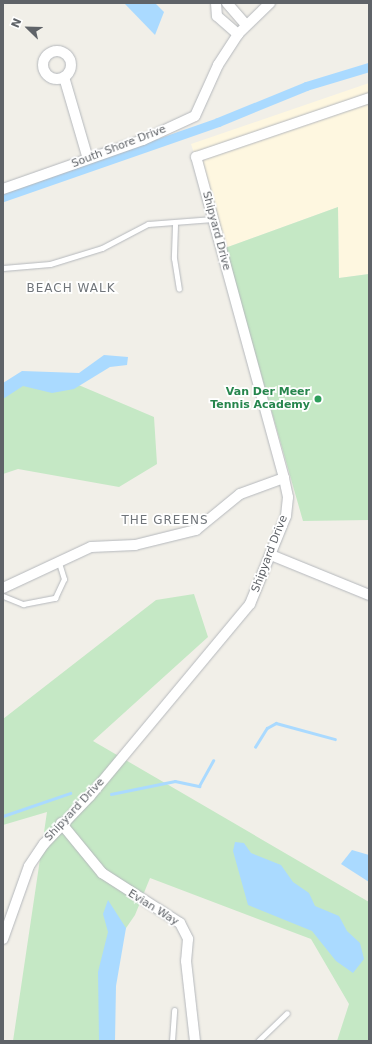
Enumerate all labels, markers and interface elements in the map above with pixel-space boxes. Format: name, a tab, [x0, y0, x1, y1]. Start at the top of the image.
north arrow	[8, 8, 48, 48]
text: N	[9, 16, 24, 30]
street label: South Shore Drive	[70, 123, 168, 171]
street label: Shipyard Drive	[199, 190, 233, 272]
district label: BEACH WALK	[26, 282, 116, 296]
place label: Van Der Meer Tennis Academy	[210, 386, 310, 412]
marker: Van Der Meer Tennis Academy	[313, 394, 323, 404]
district label: THE GREENS	[121, 514, 209, 528]
street label: Shipyard Drive	[249, 514, 291, 594]
street label: Shipyard Drive	[42, 776, 108, 844]
street label: Evian Way	[125, 887, 181, 929]

